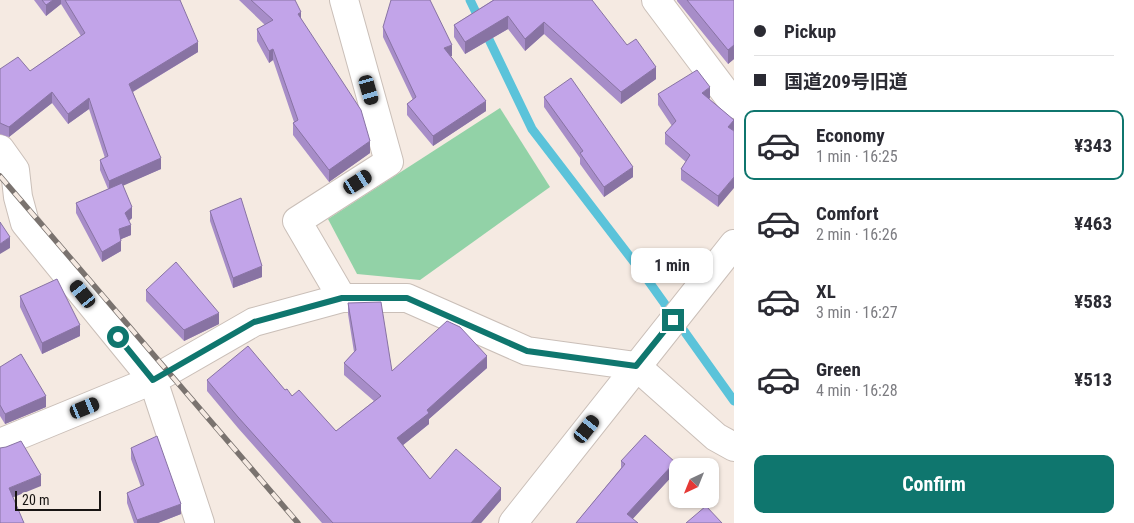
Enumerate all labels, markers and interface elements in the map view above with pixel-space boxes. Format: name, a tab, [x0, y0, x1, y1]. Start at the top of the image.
text: Pickup	[784, 20, 836, 43]
text: 国道209号旧道	[784, 70, 908, 93]
car	[357, 74, 380, 106]
icon: car	[756, 123, 801, 168]
text: Economy	[816, 124, 885, 147]
text: ¥343	[1074, 134, 1112, 157]
text: 1 min · 16:25	[816, 147, 898, 166]
car	[341, 168, 374, 196]
icon: car	[756, 201, 801, 246]
text: Comfort	[816, 202, 879, 225]
text: ¥463	[1074, 212, 1112, 235]
text: 2 min · 16:26	[816, 225, 898, 244]
callout: 1 min	[632, 248, 714, 282]
text: 1 min	[654, 256, 690, 275]
car	[67, 278, 98, 310]
icon: car	[756, 279, 801, 324]
text: XL	[816, 280, 836, 303]
text: ¥583	[1074, 290, 1112, 313]
text: 3 min · 16:27	[816, 303, 898, 322]
route end	[662, 309, 684, 331]
route start	[107, 326, 129, 348]
icon: car	[756, 357, 801, 402]
text: Green	[816, 358, 861, 381]
text: ¥513	[1074, 368, 1112, 391]
text: 4 min · 16:28	[816, 381, 898, 400]
car	[68, 395, 101, 421]
car	[571, 413, 602, 445]
button: Confirm	[754, 455, 1114, 513]
north arrow	[669, 458, 719, 508]
map controls	[669, 458, 719, 508]
scale bar	[15, 488, 101, 511]
text: 20 m	[22, 492, 50, 508]

